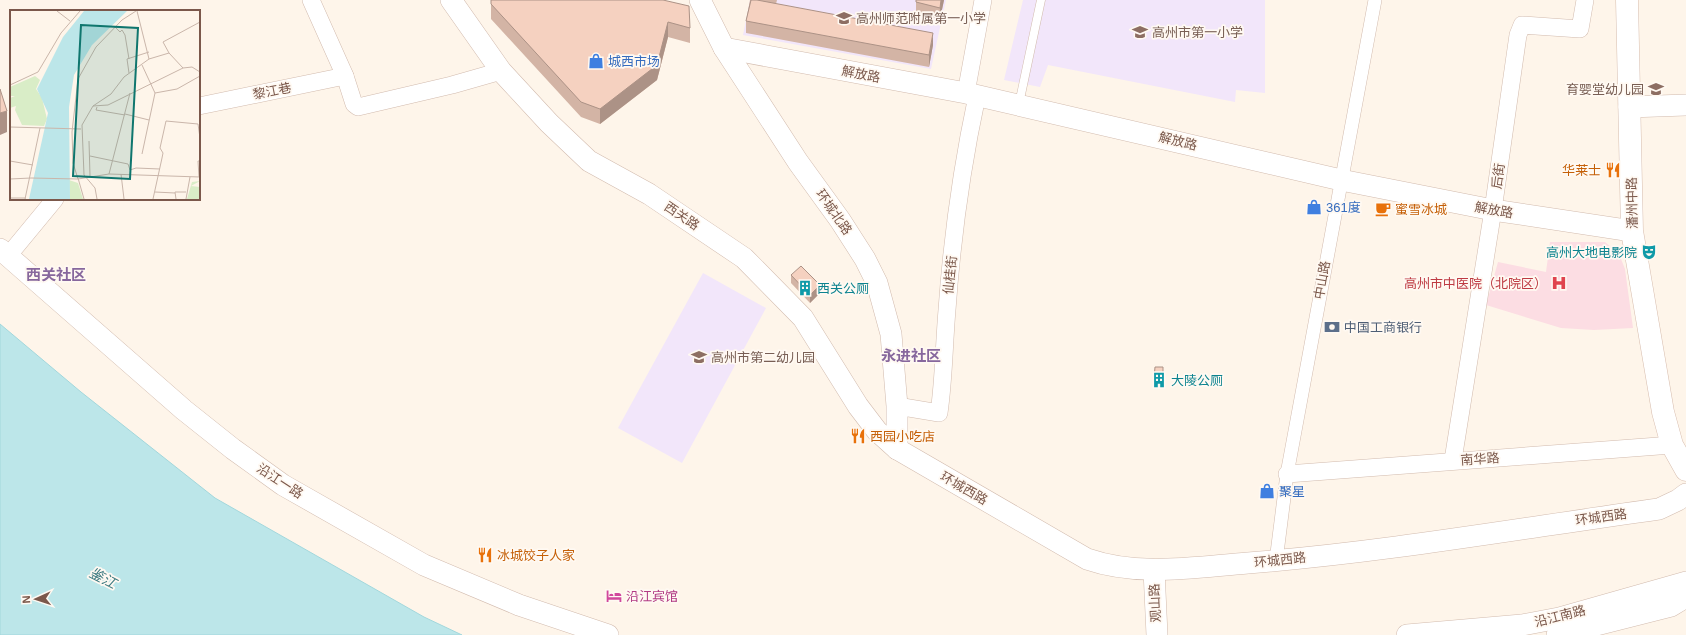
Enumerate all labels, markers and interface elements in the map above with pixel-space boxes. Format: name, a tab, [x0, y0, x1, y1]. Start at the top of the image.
school or university icon: 高州师范附属第一小学	[835, 9, 853, 27]
inset map	[10, 10, 200, 200]
place label: 高州师范附属第一小学	[856, 11, 986, 26]
school or university icon: 高州市第一小学	[1131, 23, 1149, 41]
place label: 高州市第一小学	[1152, 25, 1243, 40]
shop icon: 城西市场	[587, 52, 605, 70]
place label: 城西市场	[608, 54, 660, 69]
street label: 解放路	[840, 63, 882, 85]
street label: 黎江巷	[251, 80, 293, 102]
school or university icon: 育婴堂幼儿园	[1647, 80, 1665, 98]
place label: 育婴堂幼儿园	[1566, 82, 1644, 97]
street label: 解放路	[1157, 129, 1199, 153]
restaurant icon: 华莱士	[1604, 161, 1622, 179]
street label: 后街	[1489, 162, 1507, 190]
place label: 华莱士	[1562, 163, 1601, 178]
street label: 潘州中路	[1624, 177, 1640, 229]
street label: 环城北路	[813, 186, 855, 238]
shop icon: 361度	[1305, 198, 1323, 216]
street label: 西关路	[662, 199, 702, 233]
street label: 解放路	[1473, 199, 1515, 221]
place label: 361度	[1326, 200, 1361, 215]
cafe icon: 蜜雪冰城	[1374, 200, 1392, 218]
place label: 蜜雪冰城	[1395, 202, 1447, 217]
theatre icon: 高州大地电影院	[1640, 243, 1658, 261]
place label: 高州大地电影院	[1546, 245, 1637, 260]
street label: 仙桂街	[941, 255, 959, 295]
street label: 中山路	[1311, 259, 1333, 301]
district label: 西关社区	[26, 266, 86, 283]
hospital icon: 高州市中医院（北院区）	[1550, 274, 1568, 292]
place label: 高州市中医院（北院区）	[1404, 276, 1547, 291]
building icon: 西关公厕	[796, 279, 814, 297]
place label: 西关公厕	[817, 281, 869, 296]
bank icon: 中国工商银行	[1323, 318, 1341, 336]
place label: 中国工商银行	[1344, 320, 1422, 335]
district label: 永进社区	[881, 347, 941, 364]
school or university icon: 高州市第二幼儿园	[690, 348, 708, 366]
place label: 高州市第二幼儿园	[711, 350, 815, 365]
building icon: 大陵公厕	[1150, 371, 1168, 389]
place label: 大陵公厕	[1171, 373, 1223, 388]
restaurant icon: 西园小吃店	[849, 427, 867, 445]
place label: 西园小吃店	[870, 429, 935, 444]
street label: 南华路	[1460, 450, 1500, 468]
street label: 沿江一路	[254, 461, 306, 501]
street label: 环城西路	[938, 469, 990, 507]
shop icon: 聚星	[1258, 482, 1276, 500]
place label: 聚星	[1279, 484, 1305, 499]
street label: 环城西路	[1574, 506, 1628, 528]
restaurant icon: 冰城饺子人家	[476, 546, 494, 564]
place label: 冰城饺子人家	[497, 548, 575, 563]
street label: 环城西路	[1253, 550, 1307, 570]
water label: 鉴江	[87, 565, 121, 592]
north arrow	[16, 579, 56, 619]
street label: 观山路	[1146, 583, 1164, 623]
hotel icon: 沿江宾馆	[605, 587, 623, 605]
place label: 沿江宾馆	[626, 589, 678, 604]
text: N	[20, 595, 32, 604]
street label: 沿江南路	[1533, 602, 1587, 630]

